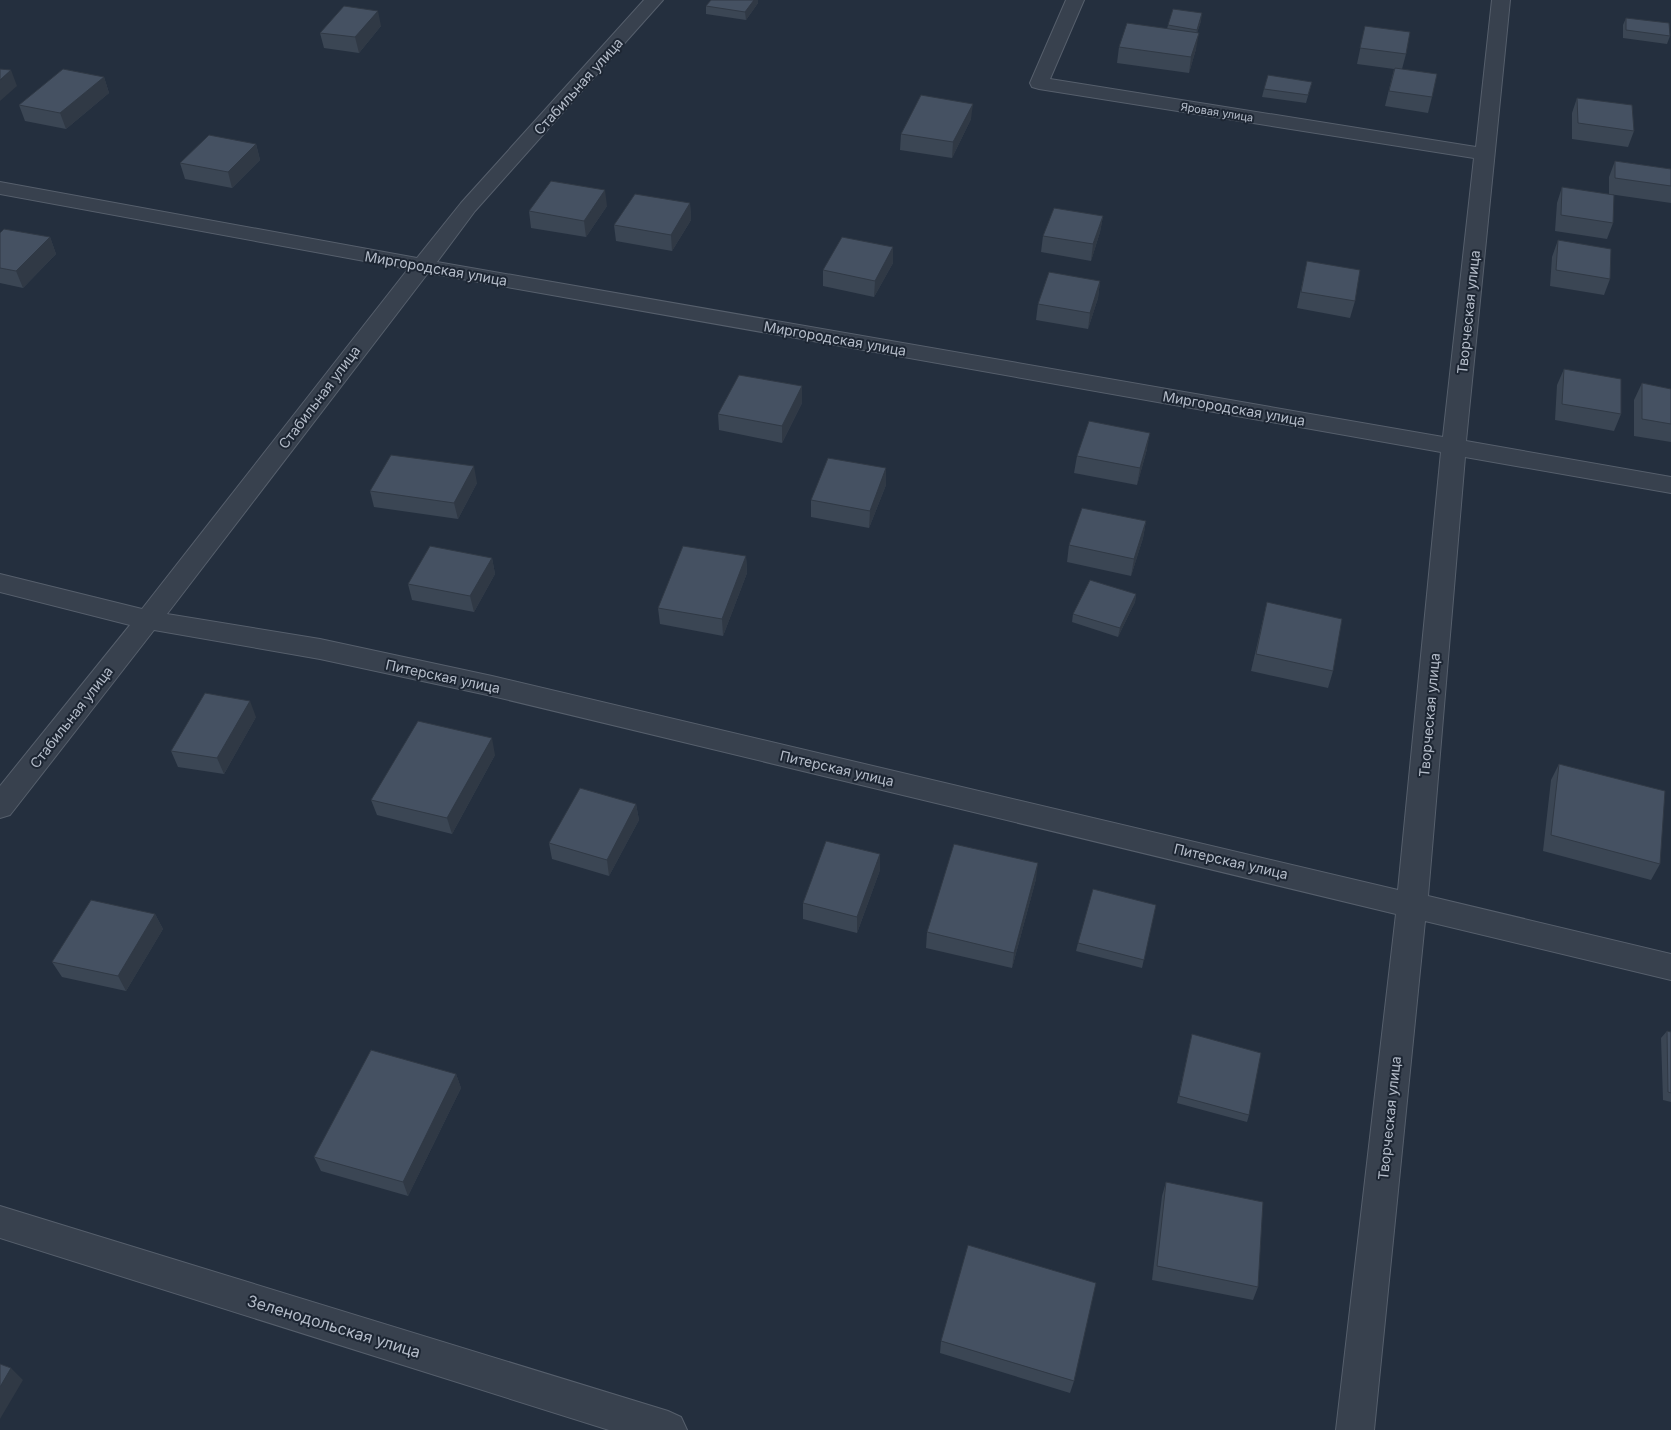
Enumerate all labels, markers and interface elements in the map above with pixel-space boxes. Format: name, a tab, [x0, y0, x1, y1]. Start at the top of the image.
street label: Стабильная улица	[530, 34, 626, 138]
street label: Яровая улица	[1180, 99, 1254, 125]
street label: Миргородская улица	[363, 247, 509, 289]
street label: Творческая улица	[1453, 249, 1483, 375]
street label: Миргородская улица	[762, 317, 908, 359]
street label: Стабильная улица	[275, 342, 363, 452]
street label: Миргородская улица	[1161, 387, 1307, 429]
street label: Творческая улица	[1415, 652, 1443, 778]
street label: Питерская улица	[384, 656, 502, 696]
street label: Стабильная улица	[26, 663, 116, 771]
street label: Питерская улица	[778, 747, 896, 789]
street label: Питерская улица	[1172, 840, 1290, 882]
street label: Творческая улица	[1374, 1055, 1404, 1181]
street label: Зеленодольская улица	[245, 1290, 423, 1362]

